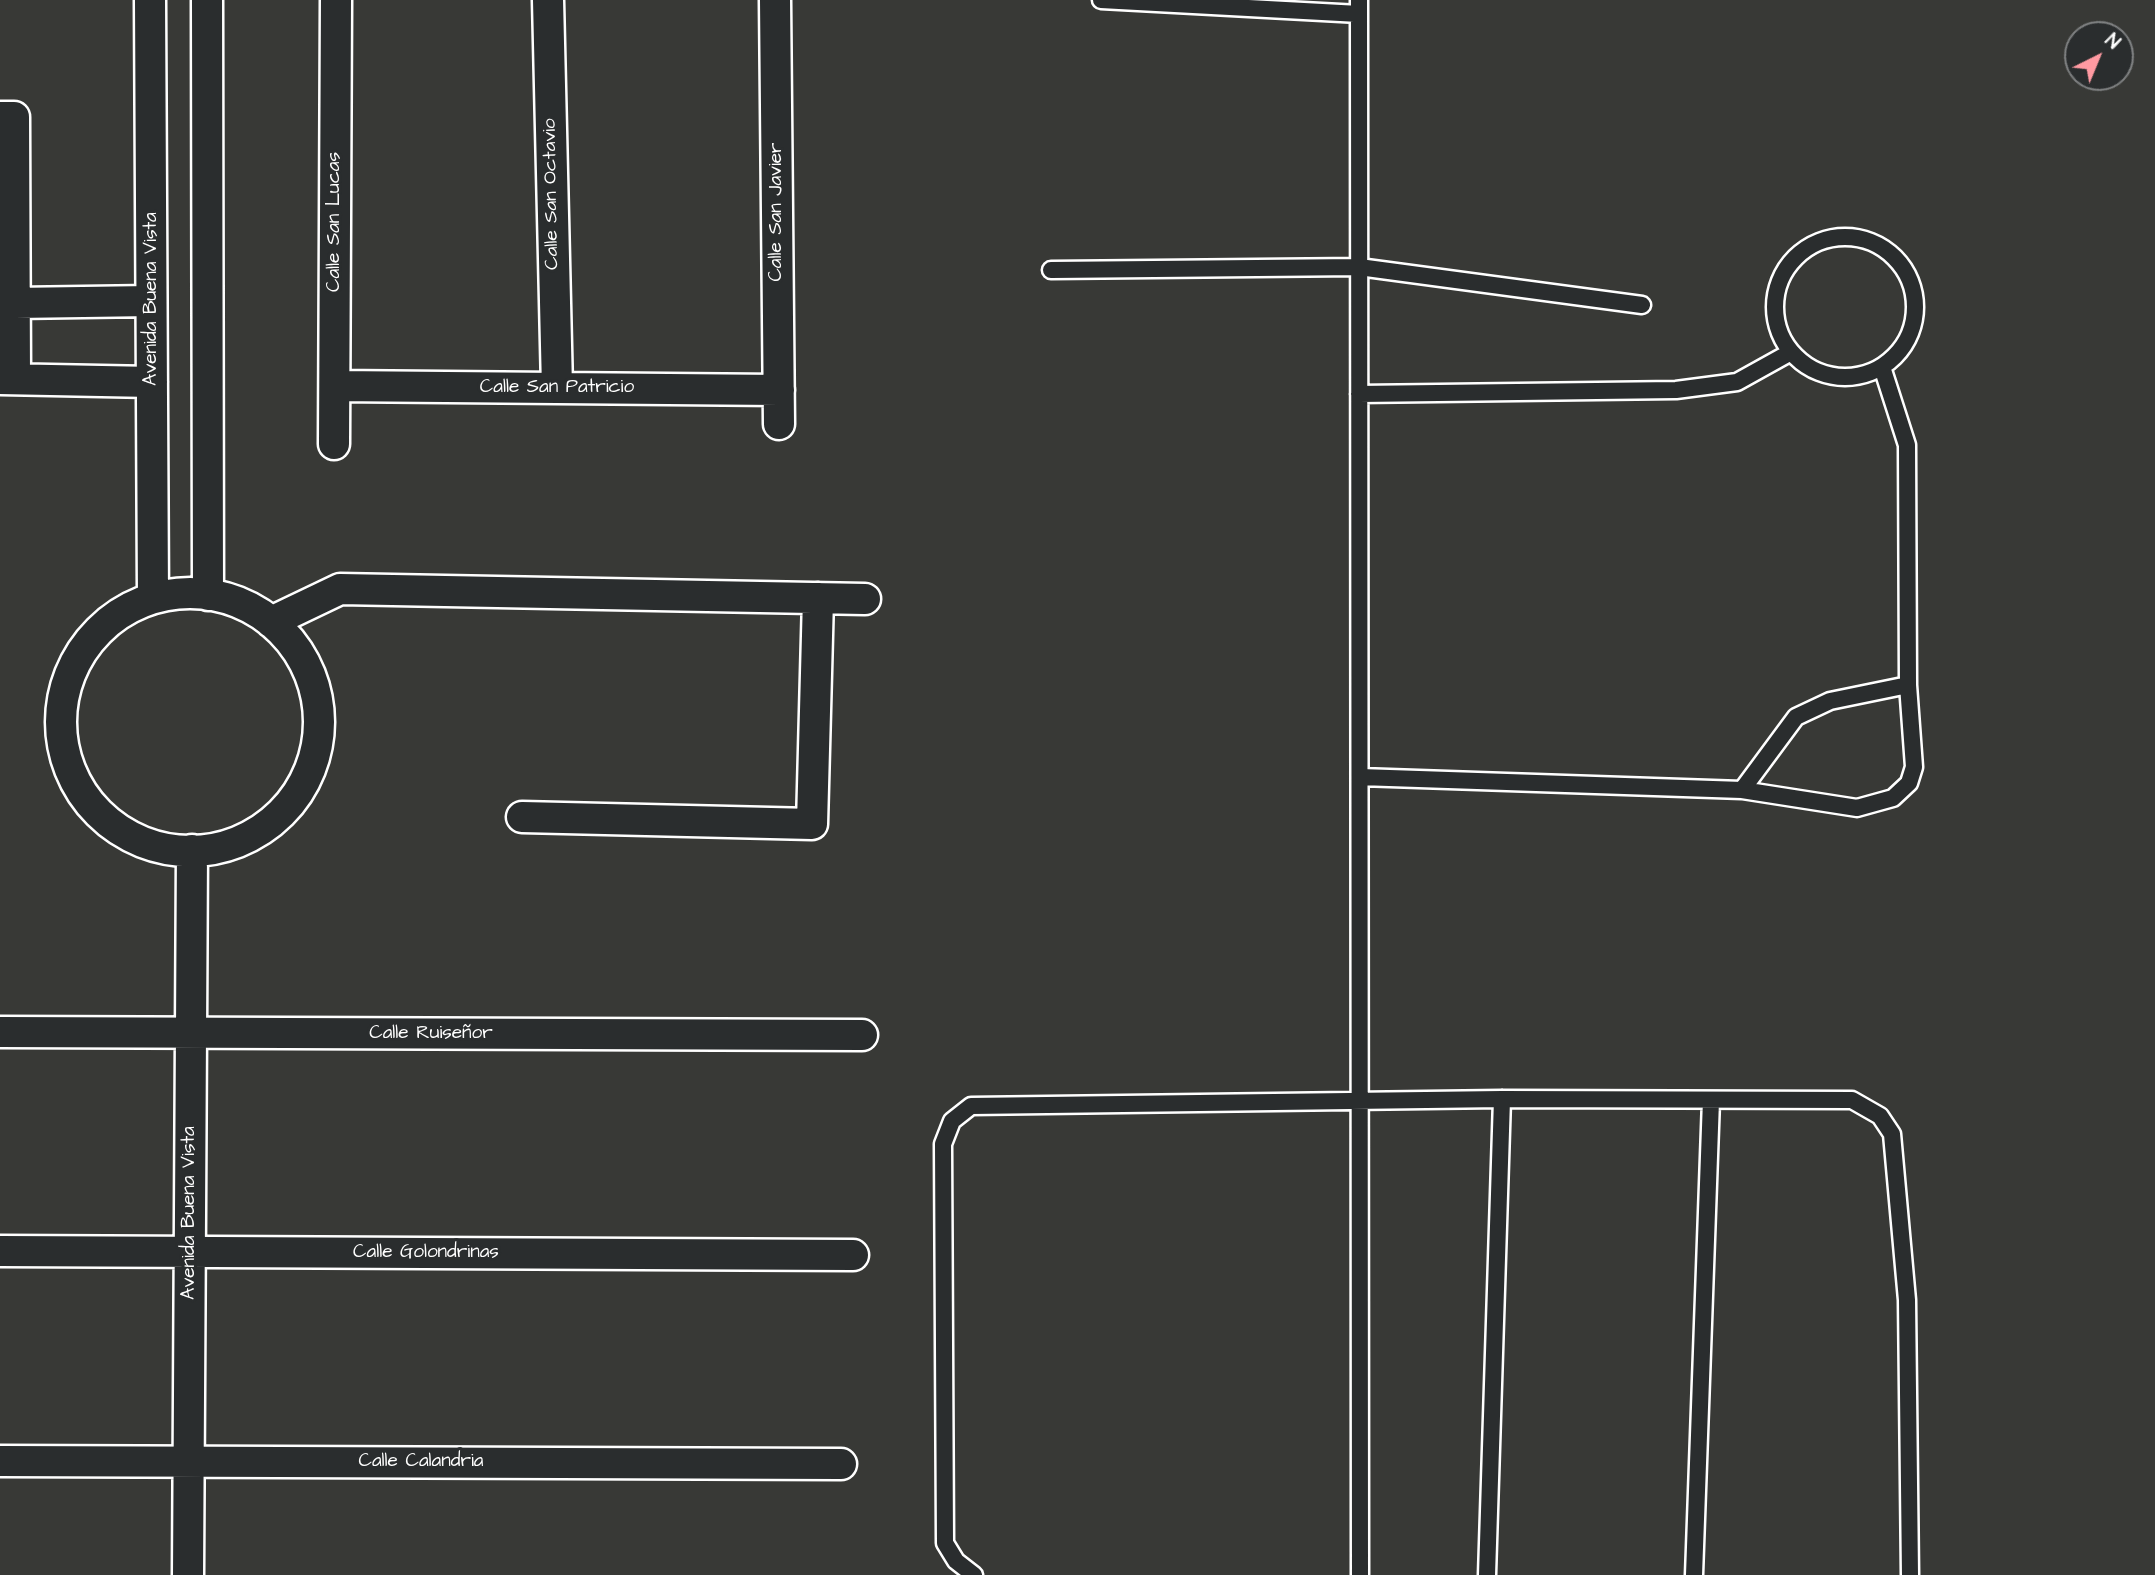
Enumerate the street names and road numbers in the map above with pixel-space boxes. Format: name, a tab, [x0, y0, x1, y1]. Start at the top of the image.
street label: Calle San Octavio	[539, 118, 565, 270]
street label: Calle San Javier	[766, 142, 788, 282]
street label: Calle San Lucas	[324, 152, 346, 292]
street label: Avenida Buena Vista	[141, 212, 163, 386]
street label: Calle San Patricio	[480, 377, 634, 399]
street label: Calle Ruiseñor	[369, 1023, 493, 1045]
street label: Avenida Buena Vista	[179, 1126, 201, 1300]
street label: Calle Golondrinas	[353, 1242, 499, 1264]
street label: Calle Calandria	[358, 1451, 484, 1473]

